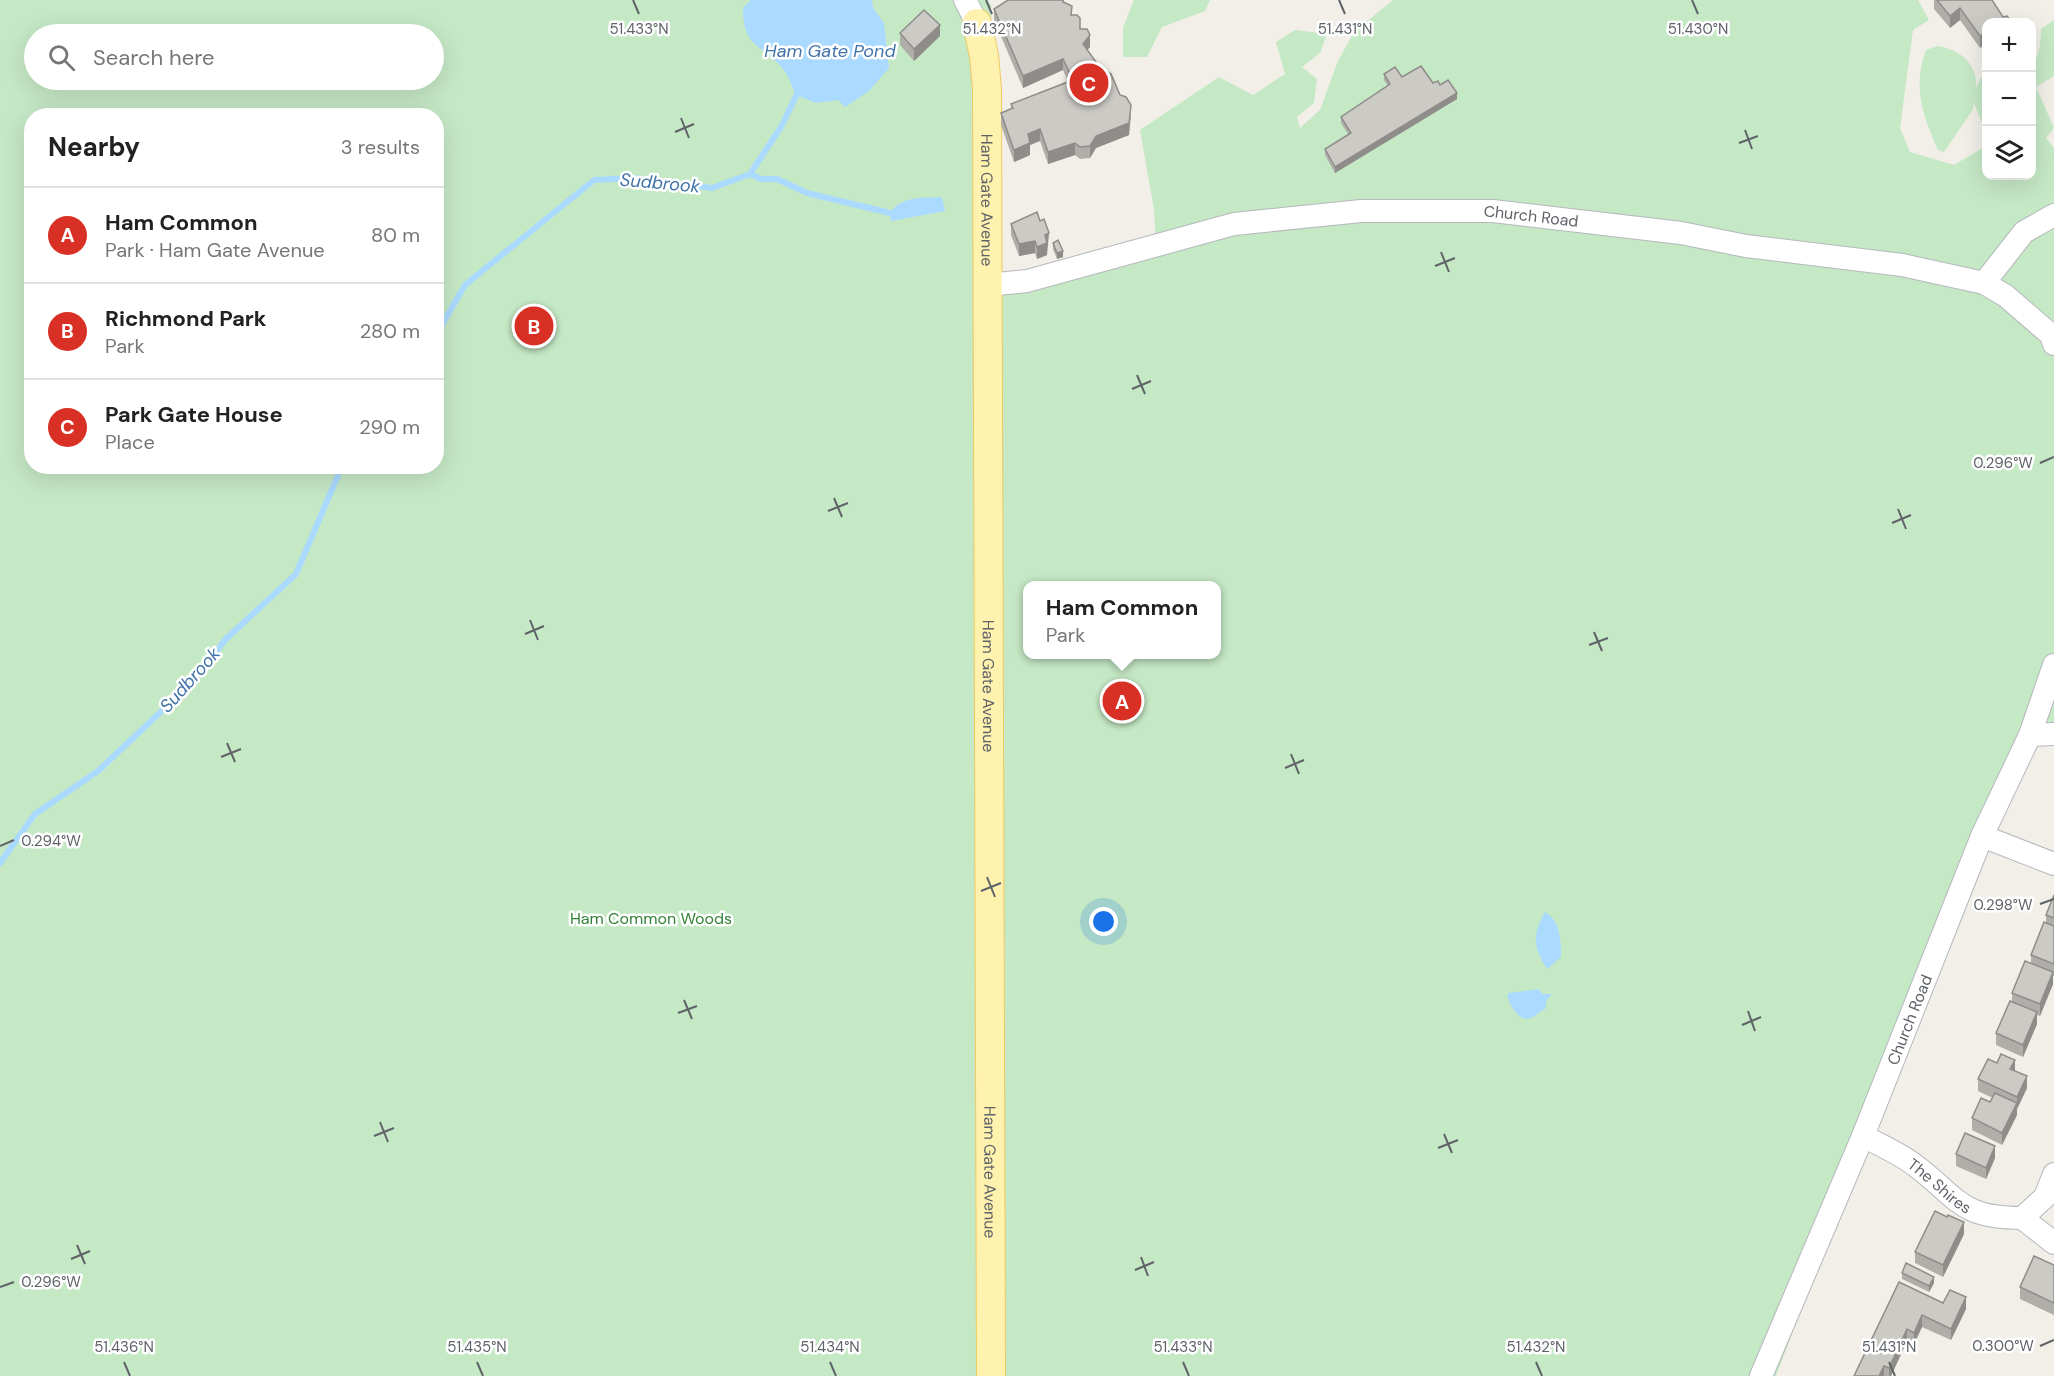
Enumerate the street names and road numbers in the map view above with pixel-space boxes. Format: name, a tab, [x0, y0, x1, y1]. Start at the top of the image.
street label: Ham Gate Avenue	[976, 134, 998, 266]
street label: Church Road	[1484, 201, 1580, 232]
street label: Ham Gate Avenue	[978, 620, 999, 752]
street label: Church Road	[1882, 972, 1937, 1068]
street label: Ham Gate Avenue	[979, 1106, 1001, 1238]
street label: The Shires	[1904, 1154, 1975, 1219]

